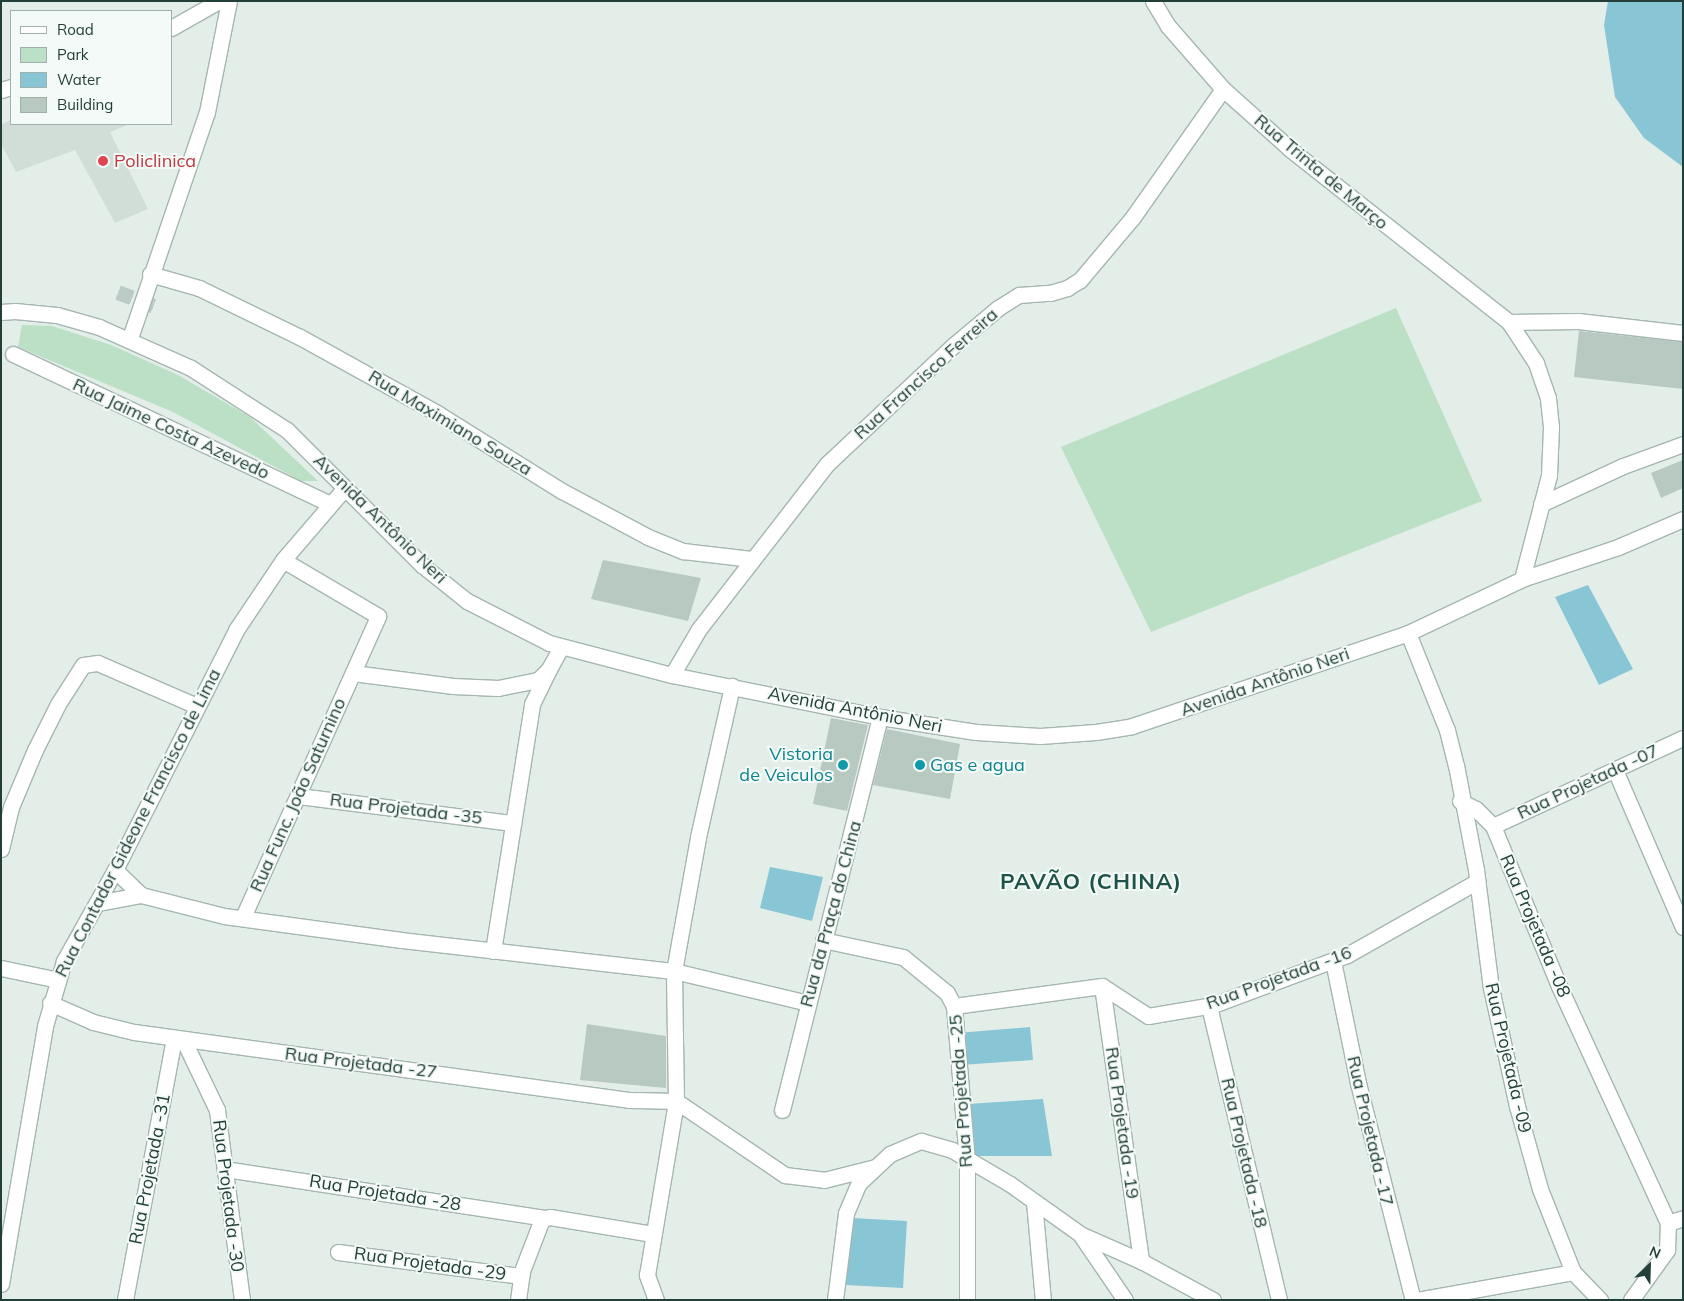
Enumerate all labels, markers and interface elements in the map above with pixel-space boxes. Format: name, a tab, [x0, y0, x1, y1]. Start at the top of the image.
legend	[10, 10, 172, 125]
text: Road	[57, 20, 94, 39]
text: Park	[57, 45, 89, 64]
text: Water	[57, 70, 101, 89]
text: Building	[57, 95, 113, 114]
street label: Rua Trinta de Março	[1250, 110, 1392, 234]
place label: Policlinica	[114, 150, 196, 172]
marker: Policlinica	[96, 154, 110, 168]
street label: Rua Francisco Ferreira	[850, 304, 1002, 444]
street label: Rua Maximiano Souza	[364, 366, 536, 480]
street label: Rua Jaime Costa Azevedo	[69, 374, 273, 484]
street label: Avenida Antônio Neri	[309, 450, 451, 588]
street label: Avenida Antônio Neri	[1178, 643, 1352, 721]
street label: Rua Contador Gideone Francisco de Lima	[50, 665, 226, 981]
street label: Avenida Antônio Neri	[766, 682, 944, 738]
street label: Rua Func. João Saturnino	[245, 695, 351, 895]
street label: Rua Projetada -07	[1514, 740, 1662, 824]
place label: Vistoria de Veiculos	[739, 744, 833, 786]
place label: Gas e agua	[930, 754, 1025, 776]
marker: Vistoria de Veiculos	[837, 759, 849, 771]
marker: Gas e agua	[914, 759, 926, 771]
street label: Rua Projetada -35	[329, 789, 483, 829]
street label: Rua da Praça do China	[796, 818, 866, 1010]
street label: Rua Projetada -08	[1495, 851, 1575, 1001]
district label: PAVÃO (CHINA)	[998, 869, 1184, 895]
street label: Rua Projetada -16	[1203, 942, 1355, 1014]
street label: Rua Projetada -09	[1480, 981, 1536, 1135]
street label: Rua Projetada -25	[945, 1014, 977, 1168]
street label: Rua Projetada -27	[284, 1043, 438, 1083]
street label: Rua Projetada -19	[1101, 1046, 1143, 1200]
street label: Rua Projetada -17	[1342, 1054, 1398, 1208]
street label: Rua Projetada -18	[1216, 1076, 1272, 1230]
street label: Rua Projetada -31	[125, 1092, 175, 1246]
street label: Rua Projetada -30	[208, 1119, 248, 1273]
street label: Rua Projetada -28	[308, 1170, 462, 1216]
north arrow	[1624, 1241, 1674, 1291]
text: N	[1647, 1242, 1664, 1263]
street label: Rua Projetada -29	[353, 1243, 507, 1285]

